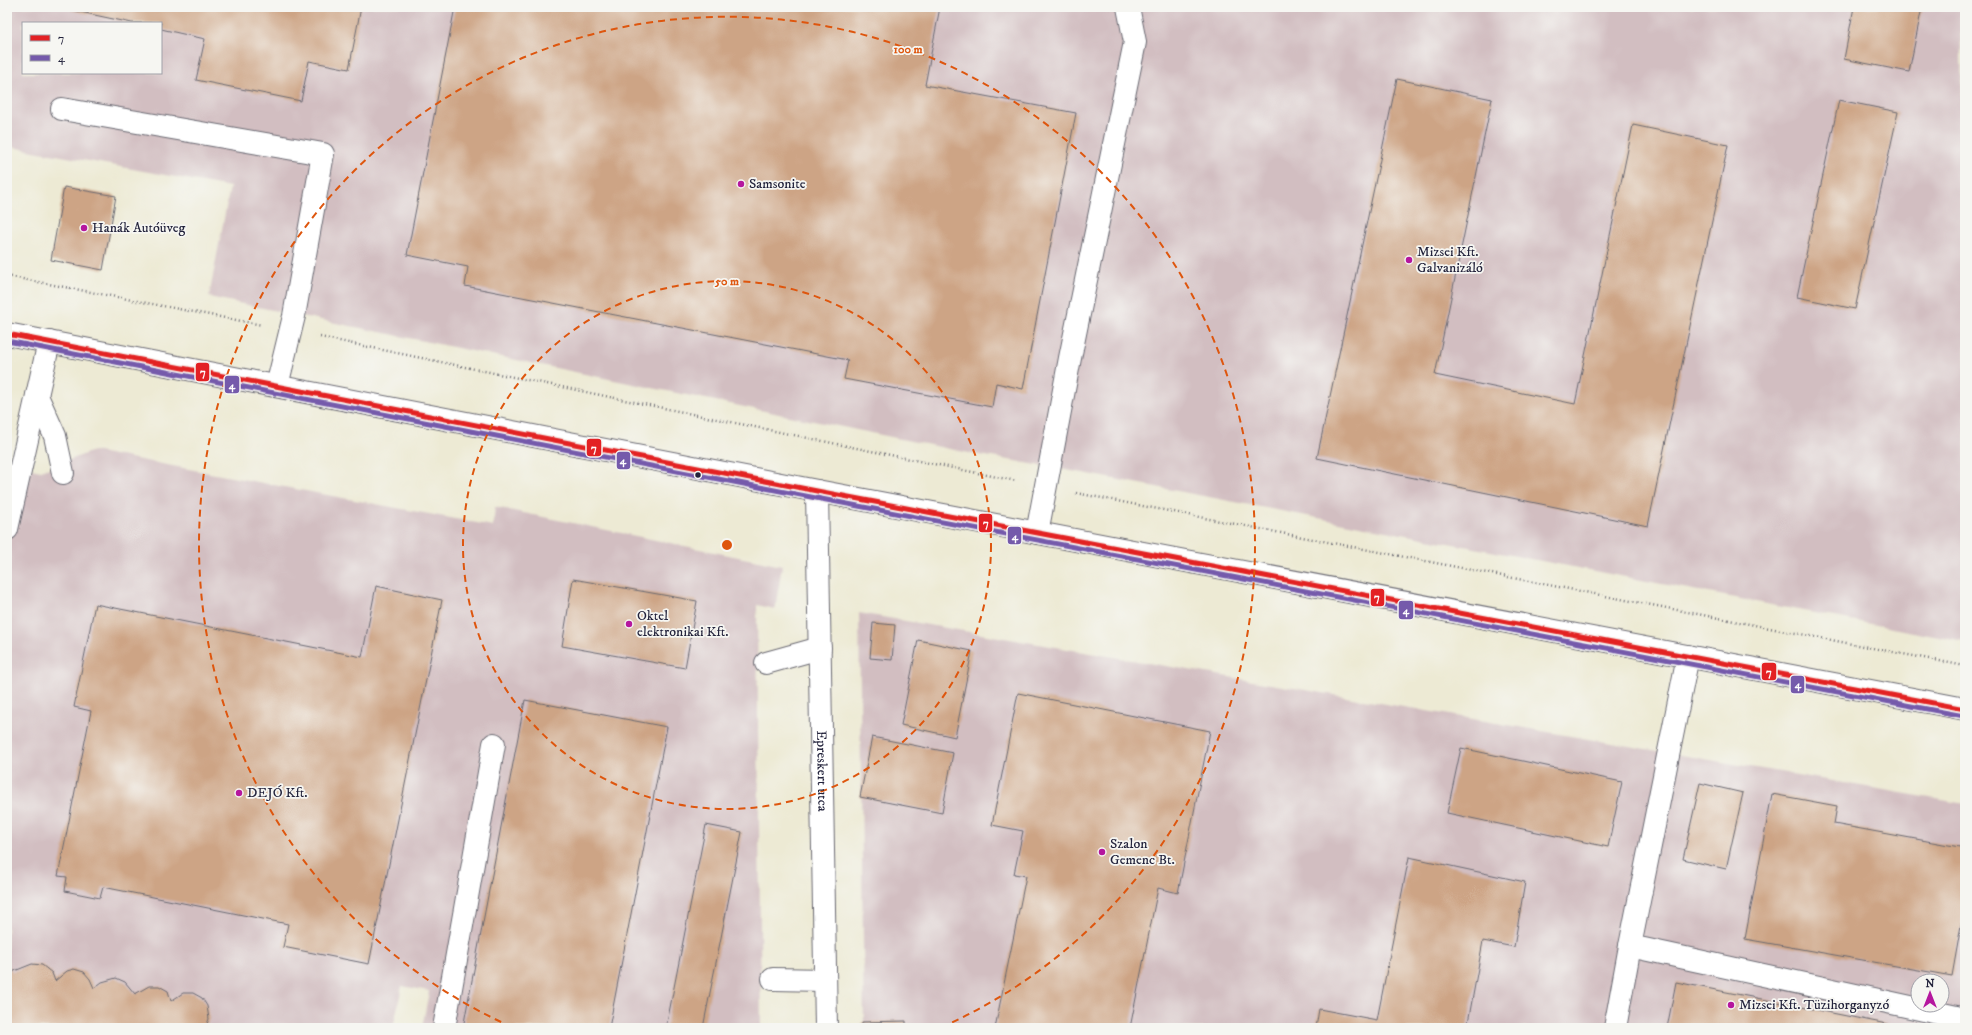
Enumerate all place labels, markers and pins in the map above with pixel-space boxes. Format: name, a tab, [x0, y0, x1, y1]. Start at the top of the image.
place label: Samsonite	[749, 175, 806, 193]
marker: Samsonite	[736, 179, 746, 189]
place label: Hanák Autóüveg	[92, 219, 186, 237]
marker: Hanák Autóüveg	[79, 223, 89, 233]
place label: Mizsei Kft. Galvanizáló	[1417, 243, 1483, 277]
marker: Mizsei Kft. Galvanizáló	[1404, 255, 1414, 265]
unlabelled marker	[693, 470, 703, 480]
centre of rings	[720, 538, 734, 552]
place label: Oktel elektronikai Kft.	[637, 607, 729, 641]
marker: Oktel elektronikai Kft.	[624, 619, 634, 629]
place label: DEJÓ Kft.	[247, 784, 308, 802]
marker: DEJÓ Kft.	[234, 788, 244, 798]
place label: Szalon Gemenc Bt.	[1110, 835, 1175, 869]
marker: Szalon Gemenc Bt.	[1097, 847, 1107, 857]
place label: Mizsei Kft. Tüzihorganyzó	[1739, 996, 1889, 1014]
marker: Mizsei Kft. Tüzihorganyzó	[1726, 1000, 1736, 1010]

